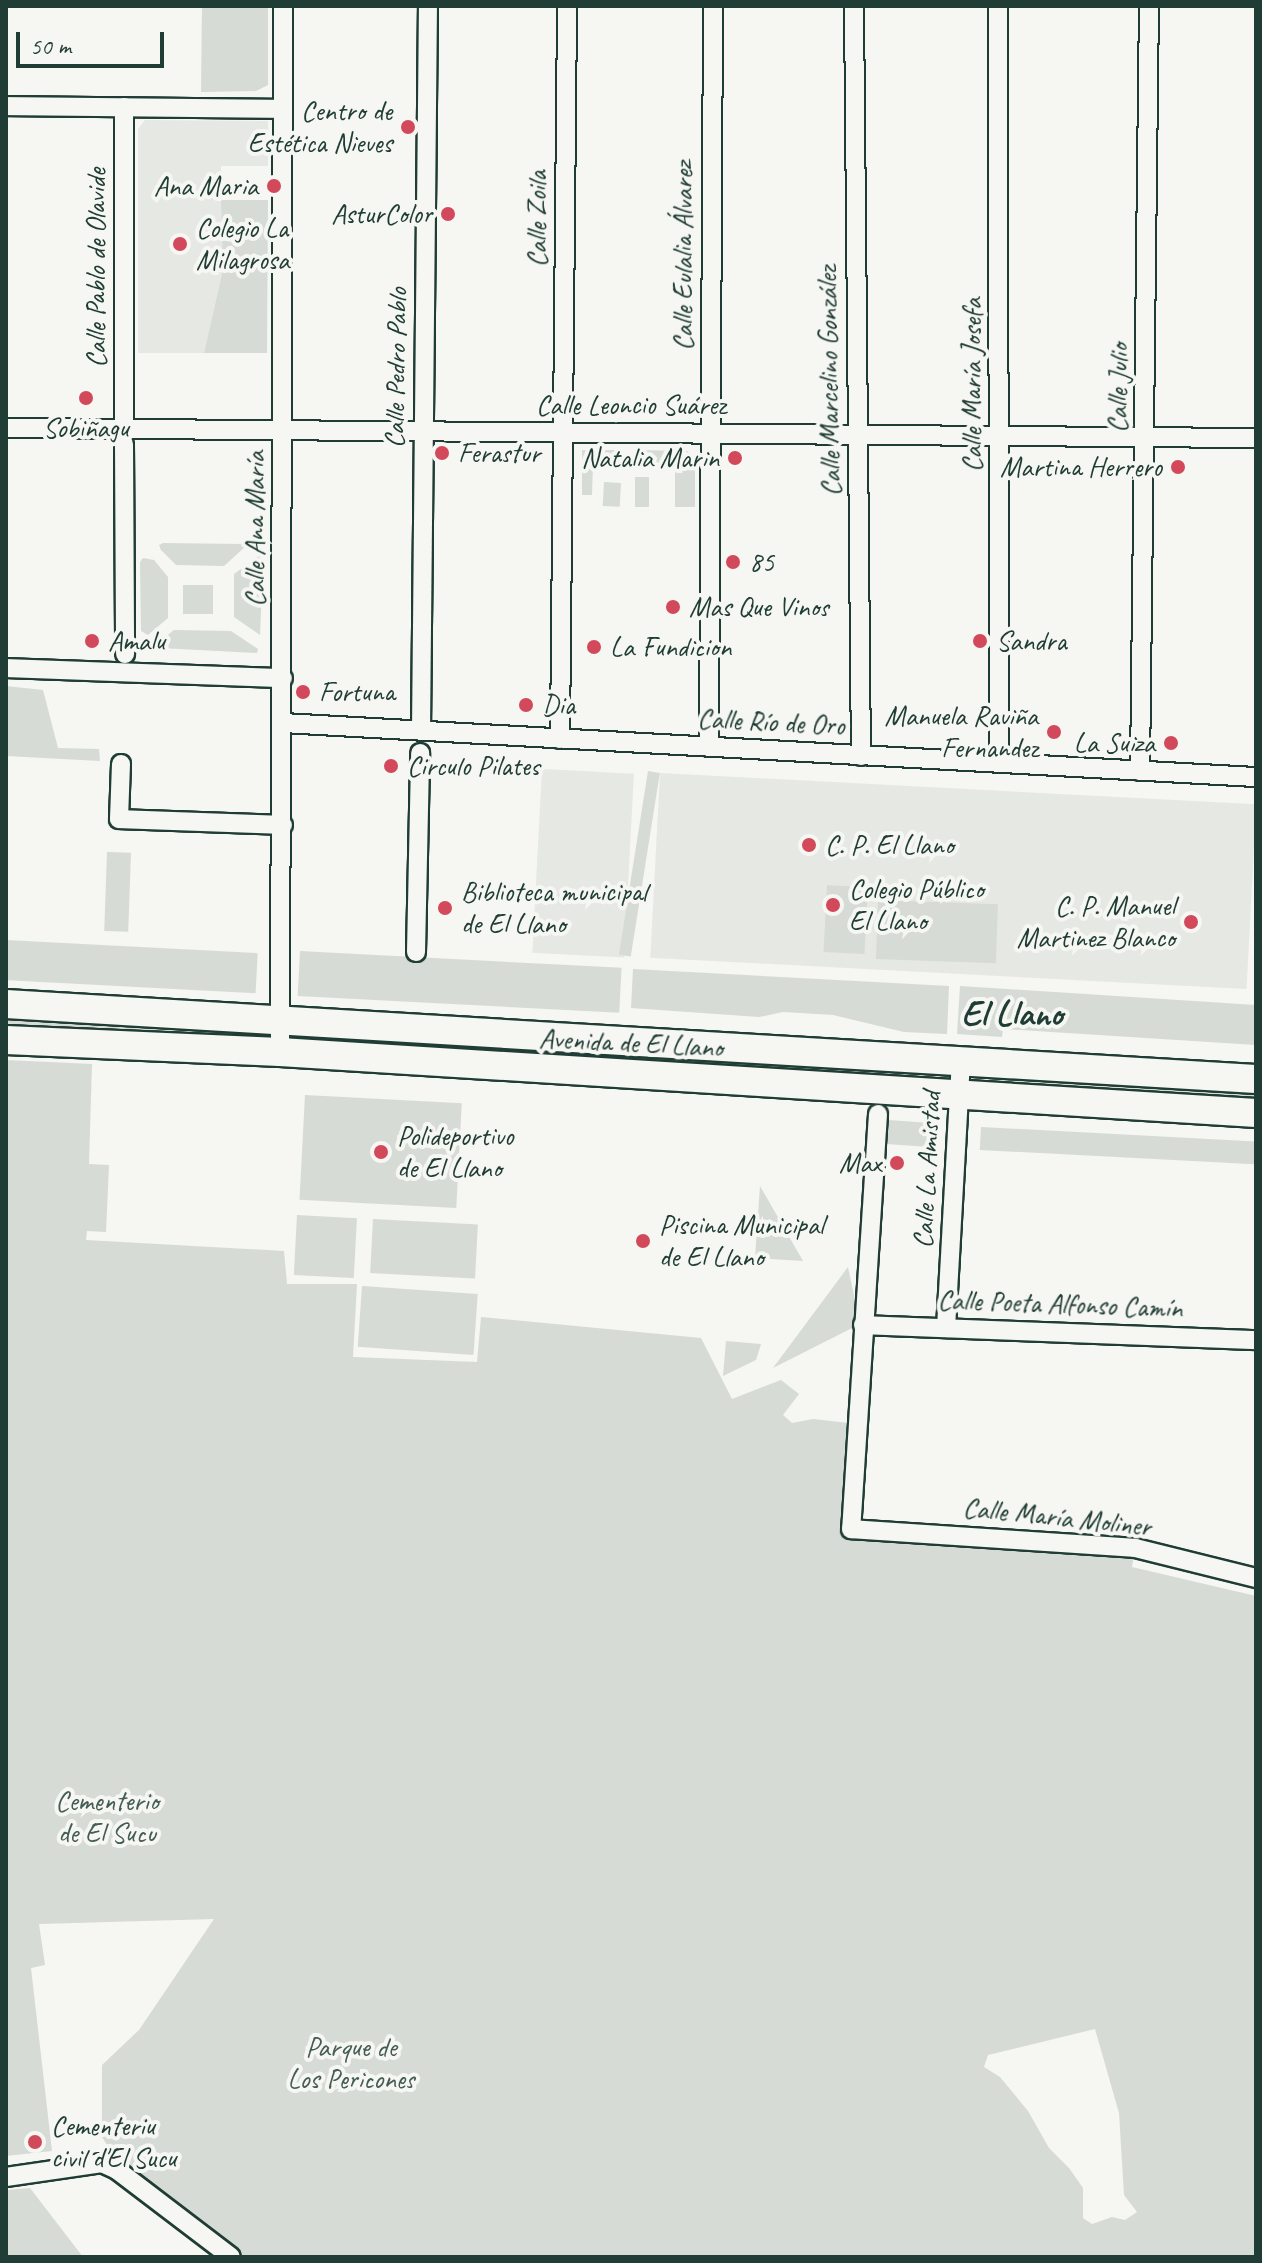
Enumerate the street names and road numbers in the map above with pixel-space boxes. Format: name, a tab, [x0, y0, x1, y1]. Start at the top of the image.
street label: Calle Eulalia Álvarez	[666, 161, 700, 351]
street label: Calle Pablo de Olavide	[79, 167, 113, 369]
street label: Calle Zoila	[520, 171, 554, 267]
street label: Calle Marcelino González	[810, 265, 848, 497]
street label: Calle Pedro Pablo	[378, 287, 414, 449]
street label: Calle María Josefa	[955, 298, 989, 472]
street label: Calle Julio	[1100, 343, 1136, 433]
street label: Calle Leoncio Suárez	[536, 388, 726, 422]
street label: Calle Ana María	[238, 451, 272, 607]
street label: Calle Río de Oro	[696, 701, 846, 743]
street label: Avenida de El Llano	[538, 1021, 724, 1065]
street label: Calle La Amistad	[906, 1090, 948, 1250]
street label: Calle Poeta Alfonso Camín	[937, 1283, 1183, 1325]
street label: Calle María Moliner	[961, 1490, 1153, 1544]

